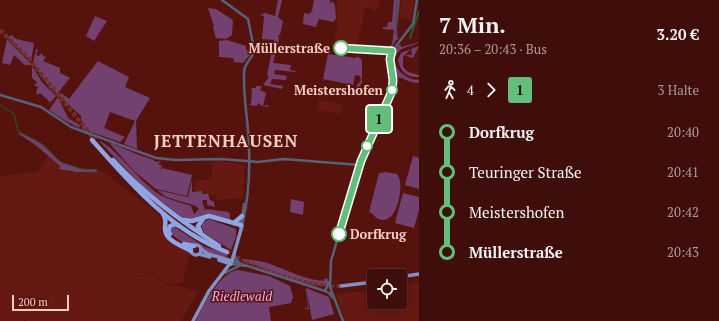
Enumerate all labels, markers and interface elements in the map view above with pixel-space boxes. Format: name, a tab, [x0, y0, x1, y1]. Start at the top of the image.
text: 7 Min.	[439, 10, 506, 39]
text: 3.20 €	[657, 24, 699, 44]
place label: Müllerstraße	[249, 39, 330, 57]
marker: Müllerstraße	[333, 40, 349, 56]
text: 20:36 – 20:43 · Bus	[439, 40, 547, 58]
icon: walk	[439, 79, 461, 101]
icon: forward	[480, 79, 502, 101]
text: 1	[516, 80, 524, 99]
place label: Meistershofen	[294, 81, 384, 99]
text: 4	[467, 81, 474, 99]
text: 3 Halte	[658, 81, 699, 99]
marker: Meistershofen	[386, 84, 398, 96]
line badge: 1	[366, 106, 392, 132]
text: 1	[375, 109, 383, 128]
text: Dorfkrug	[469, 122, 534, 142]
text: 20:40	[667, 123, 699, 141]
district label: JETTENHAUSEN	[154, 129, 298, 152]
unlabelled marker	[361, 140, 373, 152]
text: Teuringer Straße	[469, 162, 582, 182]
text: 20:41	[667, 163, 699, 181]
text: Meistershofen	[469, 202, 564, 222]
text: 20:42	[667, 203, 699, 221]
place label: Dorfkrug	[350, 225, 407, 243]
marker: Dorfkrug	[331, 226, 347, 242]
text: Müllerstraße	[469, 242, 563, 262]
text: 20:43	[667, 243, 699, 261]
map controls	[367, 269, 407, 309]
button: locate	[367, 269, 407, 309]
park label: Riedlewald	[211, 287, 273, 305]
scale bar	[12, 293, 69, 312]
text: 200 m	[18, 295, 48, 309]

